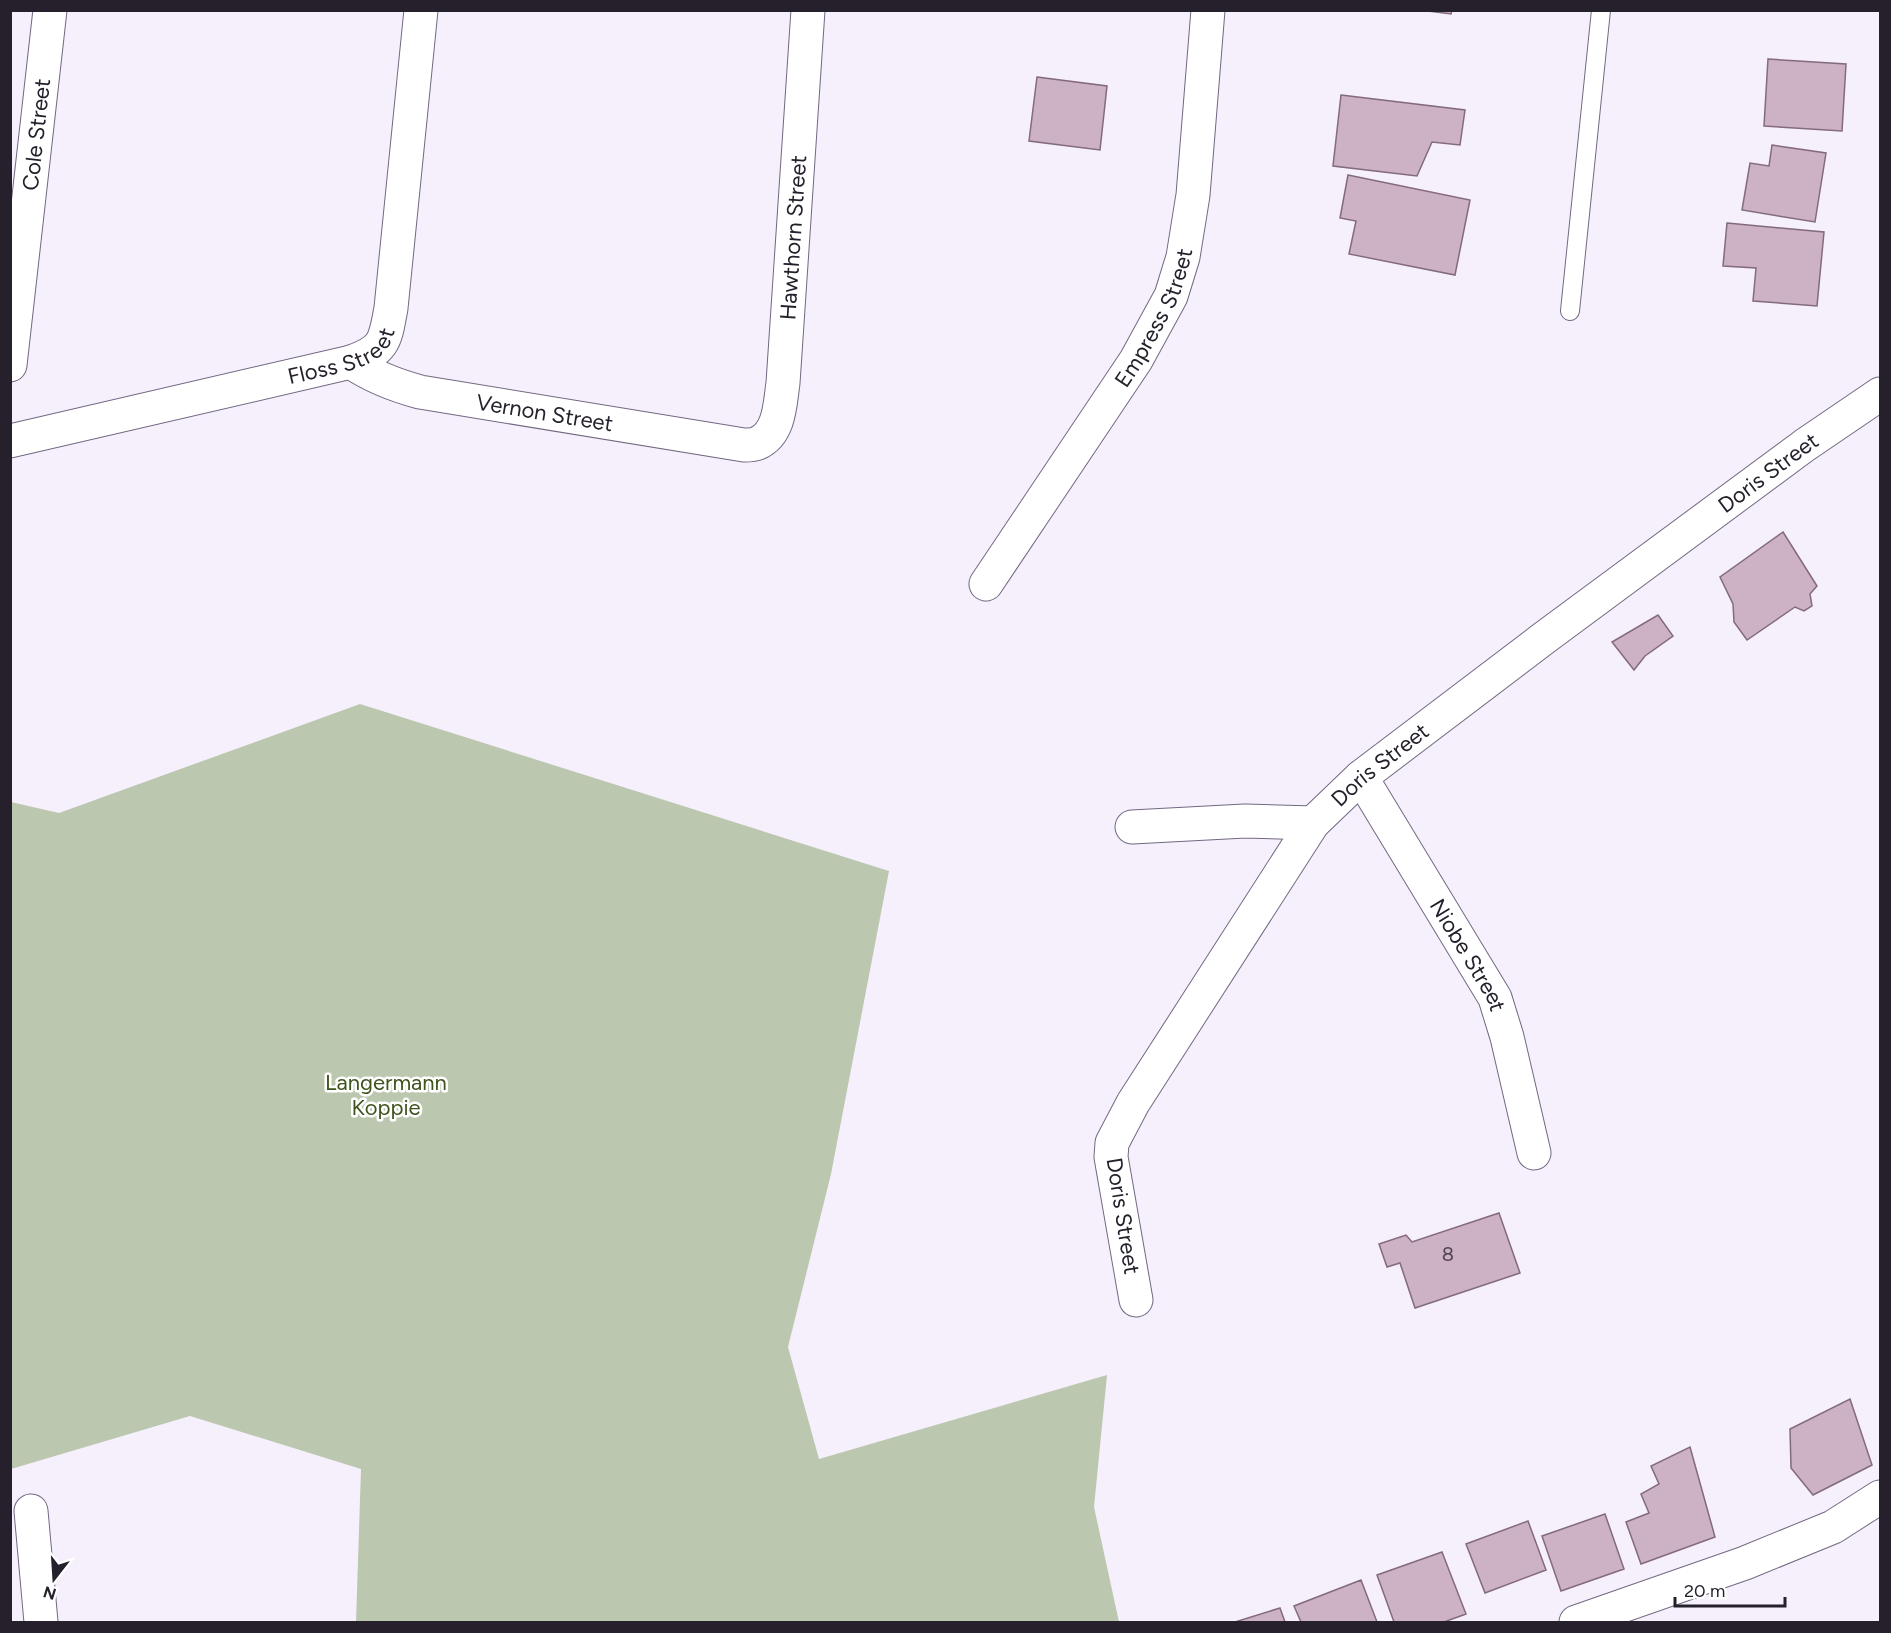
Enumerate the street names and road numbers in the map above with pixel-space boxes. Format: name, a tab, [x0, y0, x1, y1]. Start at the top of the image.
street label: Cole Street	[16, 77, 56, 192]
street label: Hawthorn Street	[774, 154, 812, 321]
street label: Empress Street	[1108, 246, 1198, 392]
street label: Floss Street	[285, 324, 400, 390]
street label: Vernon Street	[474, 388, 615, 437]
street label: Doris Street	[1713, 427, 1823, 518]
street label: Doris Street	[1325, 717, 1434, 812]
street label: Niobe Street	[1424, 894, 1512, 1014]
street label: Doris Street	[1100, 1156, 1146, 1276]

